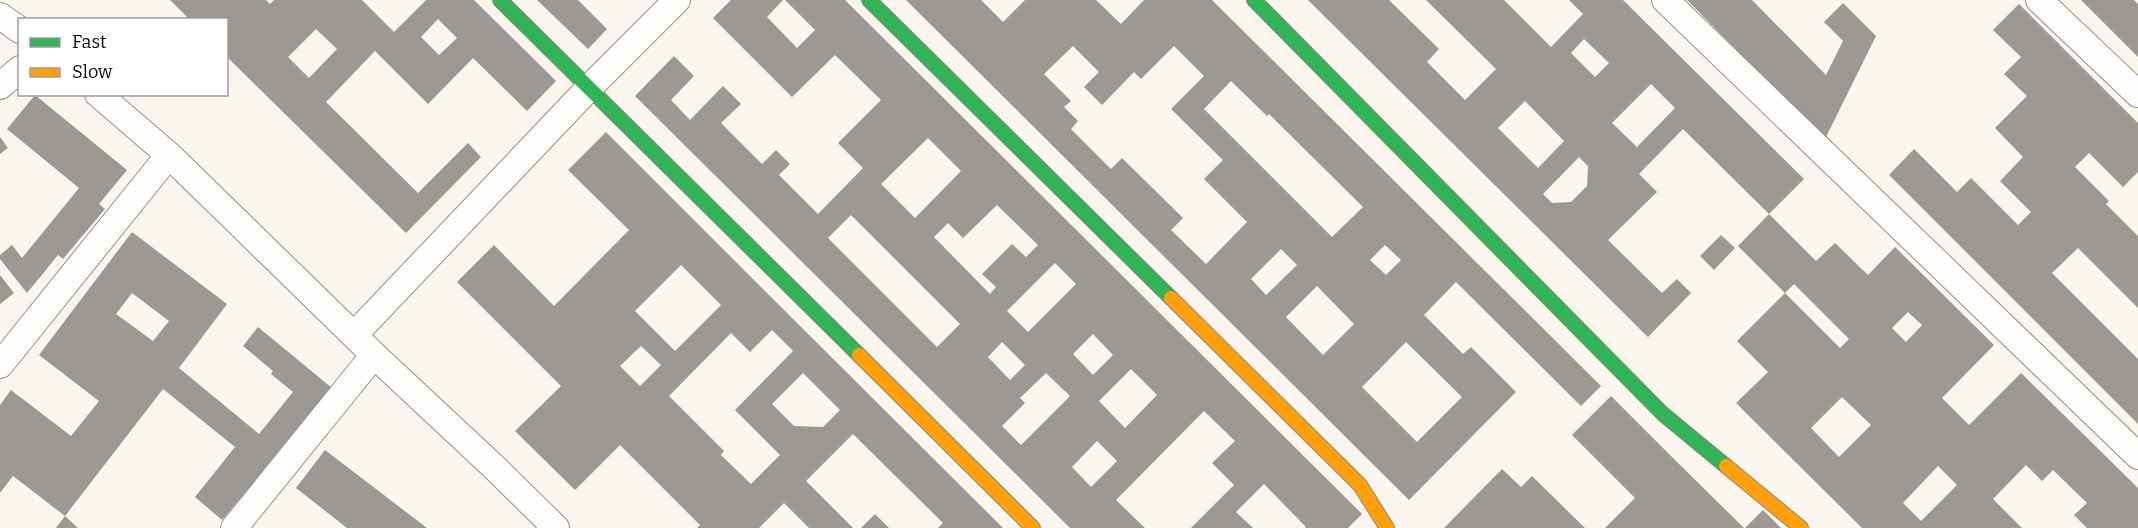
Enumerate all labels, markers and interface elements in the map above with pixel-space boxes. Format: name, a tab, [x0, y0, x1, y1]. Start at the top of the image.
legend	[18, 18, 228, 96]
text: Fast	[72, 31, 107, 53]
text: Slow	[72, 61, 113, 83]

